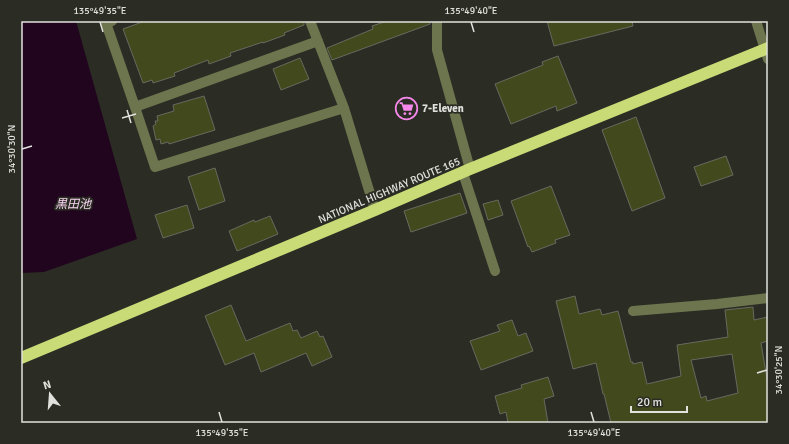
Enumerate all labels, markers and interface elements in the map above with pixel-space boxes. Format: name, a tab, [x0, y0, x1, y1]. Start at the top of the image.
text: 135°49'35"E	[73, 5, 127, 17]
text: 135°49'40"E	[444, 5, 498, 17]
supermarket icon: 7-Eleven	[394, 95, 420, 121]
place label: 7-Eleven	[422, 102, 464, 115]
text: 34°30'30"N	[6, 125, 18, 173]
street label: NATIONAL HIGHWAY ROUTE 165	[316, 155, 462, 226]
water label: 黒田池	[55, 197, 92, 212]
text: 34°30'25"N	[773, 346, 785, 394]
north arrow	[30, 374, 70, 414]
text: N	[42, 378, 53, 392]
scale bar	[631, 388, 687, 414]
text: 20 m	[637, 395, 662, 410]
text: 135°49'35"E	[195, 427, 249, 439]
text: 135°49'40"E	[567, 427, 621, 439]

